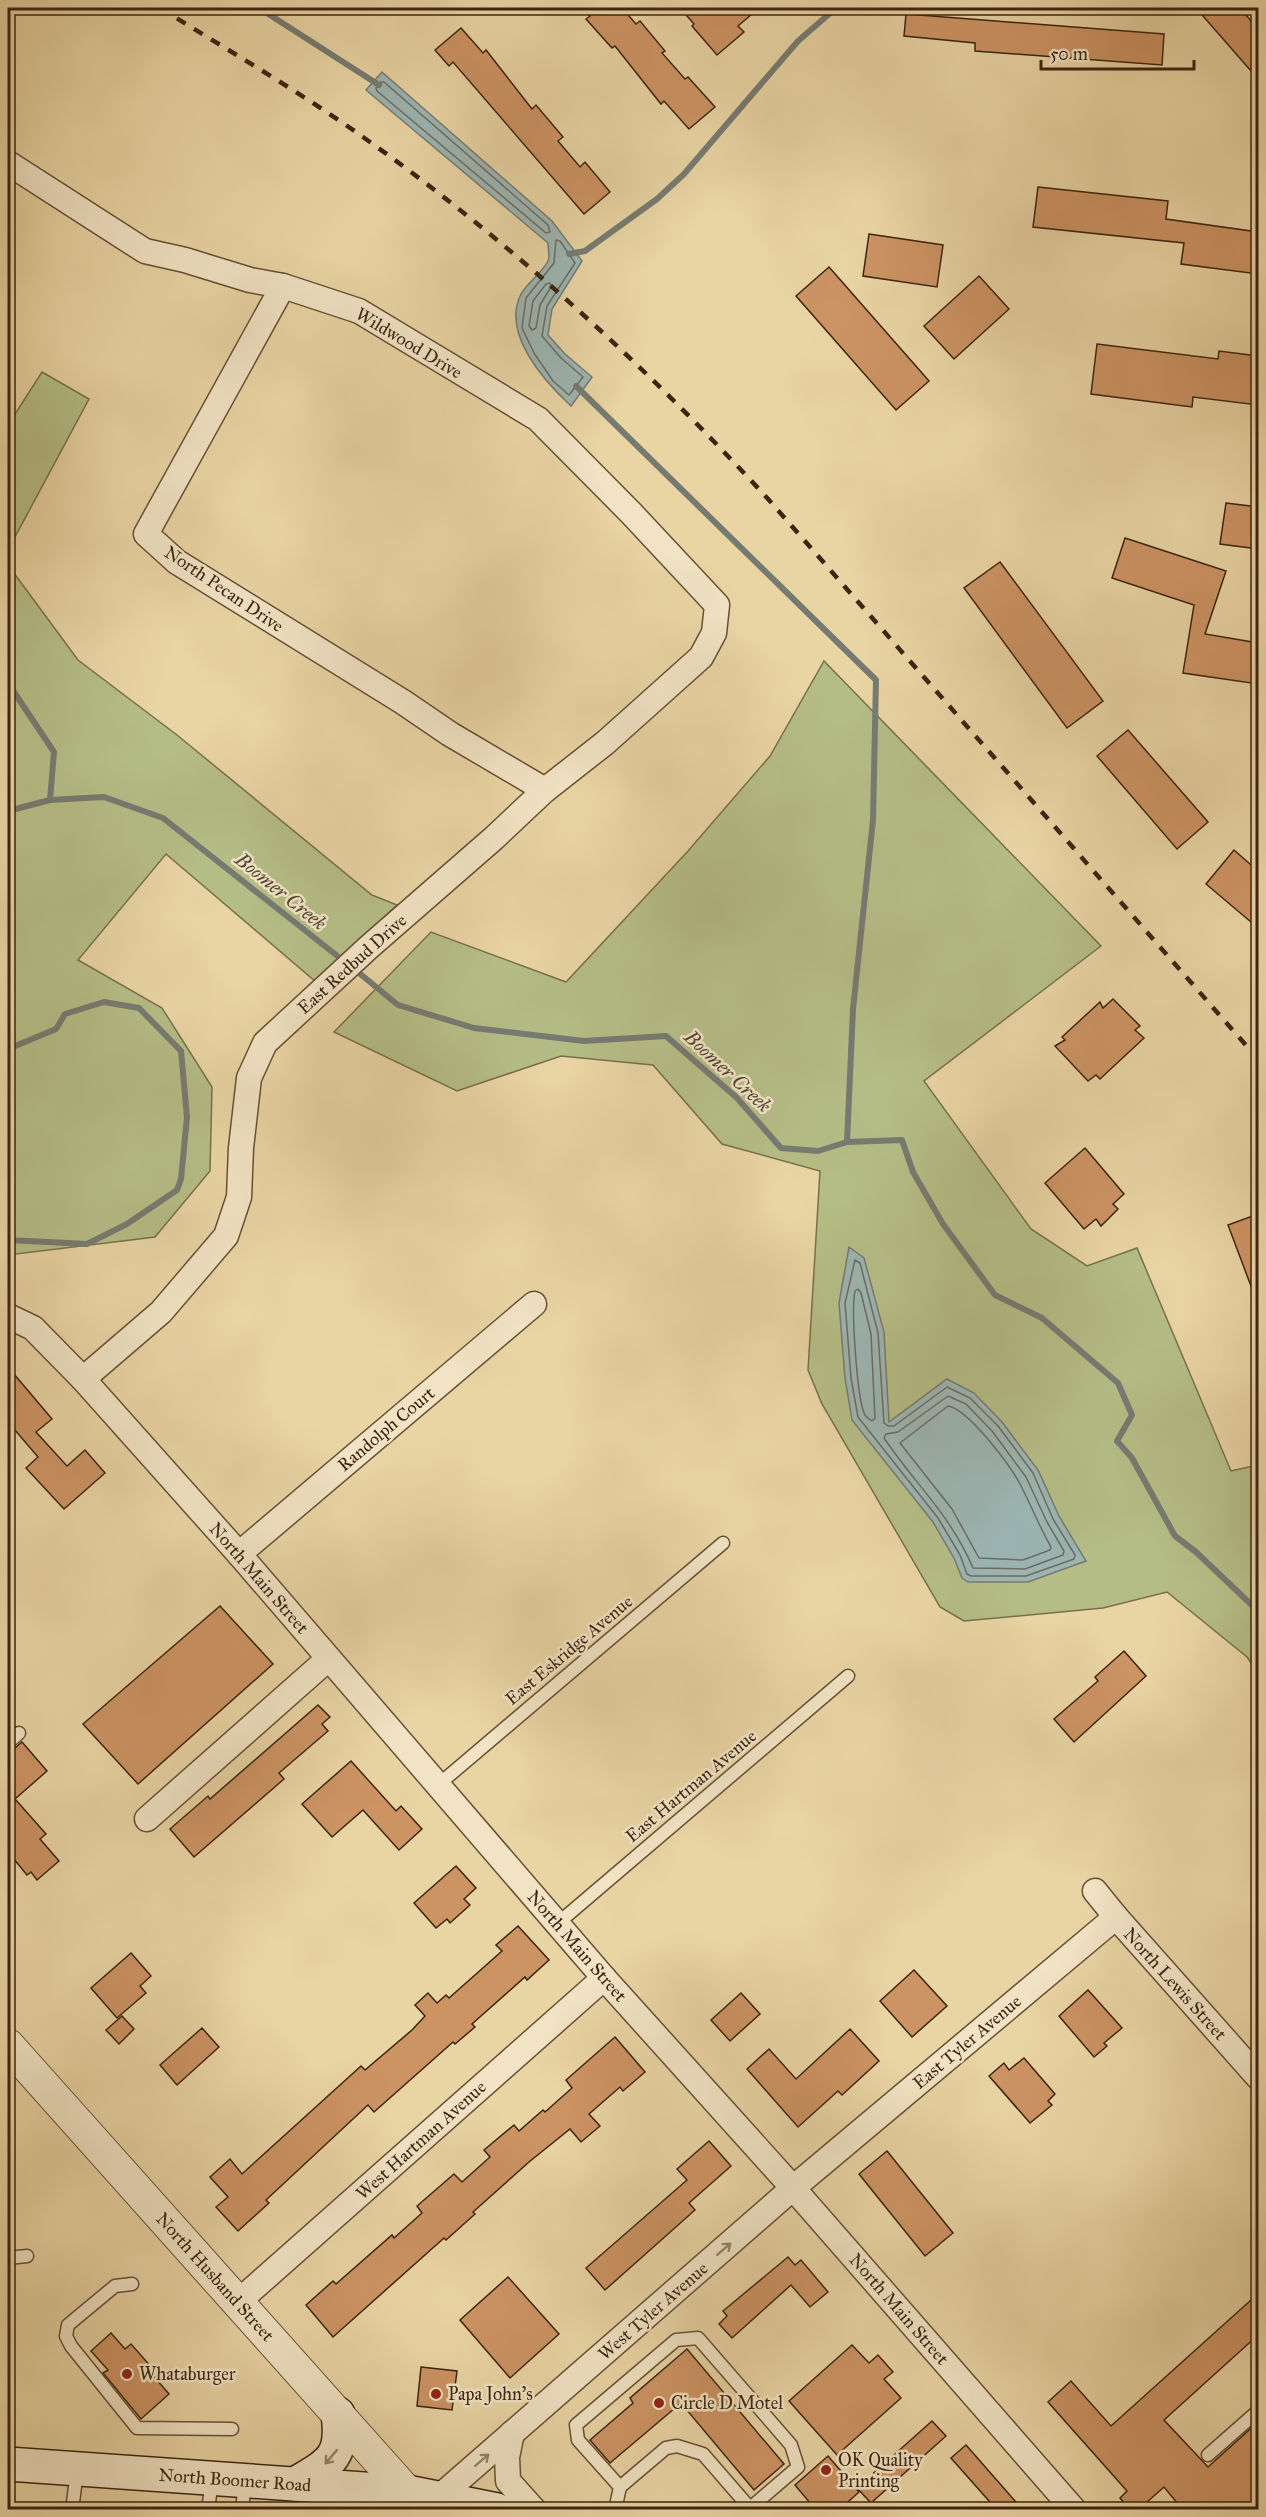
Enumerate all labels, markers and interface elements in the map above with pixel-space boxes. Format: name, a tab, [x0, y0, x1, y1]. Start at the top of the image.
scale bar	[1041, 33, 1194, 71]
text: 50 m	[1050, 43, 1088, 65]
street label: Wildwood Drive	[352, 303, 466, 383]
street label: North Pecan Drive	[160, 541, 288, 637]
water label: Boomer Creek	[230, 846, 331, 935]
street label: East Redbud Drive	[293, 909, 411, 1019]
water label: Boomer Creek	[679, 1024, 777, 1117]
street label: Randolph Court	[333, 1382, 440, 1476]
street label: North Main Street	[205, 1518, 314, 1639]
street label: East Eskridge Avenue	[501, 1590, 638, 1710]
street label: East Hartman Avenue	[621, 1725, 761, 1847]
street label: North Main Street	[523, 1886, 632, 2007]
street label: North Lewis Street	[1119, 1923, 1232, 2045]
street label: East Tyler Avenue	[908, 1990, 1026, 2094]
street label: West Hartman Avenue	[351, 2076, 491, 2204]
street label: North Husband Street	[151, 2208, 279, 2347]
one-way arrow	[716, 2242, 731, 2256]
street label: North Main Street	[845, 2249, 954, 2370]
street label: West Tyler Avenue	[594, 2257, 712, 2365]
place label: Whataburger	[139, 2363, 236, 2386]
marker: Whataburger	[120, 2367, 134, 2381]
place label: Papa John's	[448, 2383, 533, 2406]
marker: Papa John's	[429, 2387, 443, 2401]
place label: Circle D Motel	[671, 2392, 783, 2414]
marker: Circle D Motel	[652, 2396, 666, 2410]
one-way arrow	[325, 2449, 338, 2465]
place label: OK Quality Printing	[838, 2449, 923, 2493]
one-way arrow	[474, 2453, 489, 2467]
marker: OK Quality Printing	[819, 2463, 833, 2477]
street label: North Boomer Road	[158, 2464, 312, 2496]

